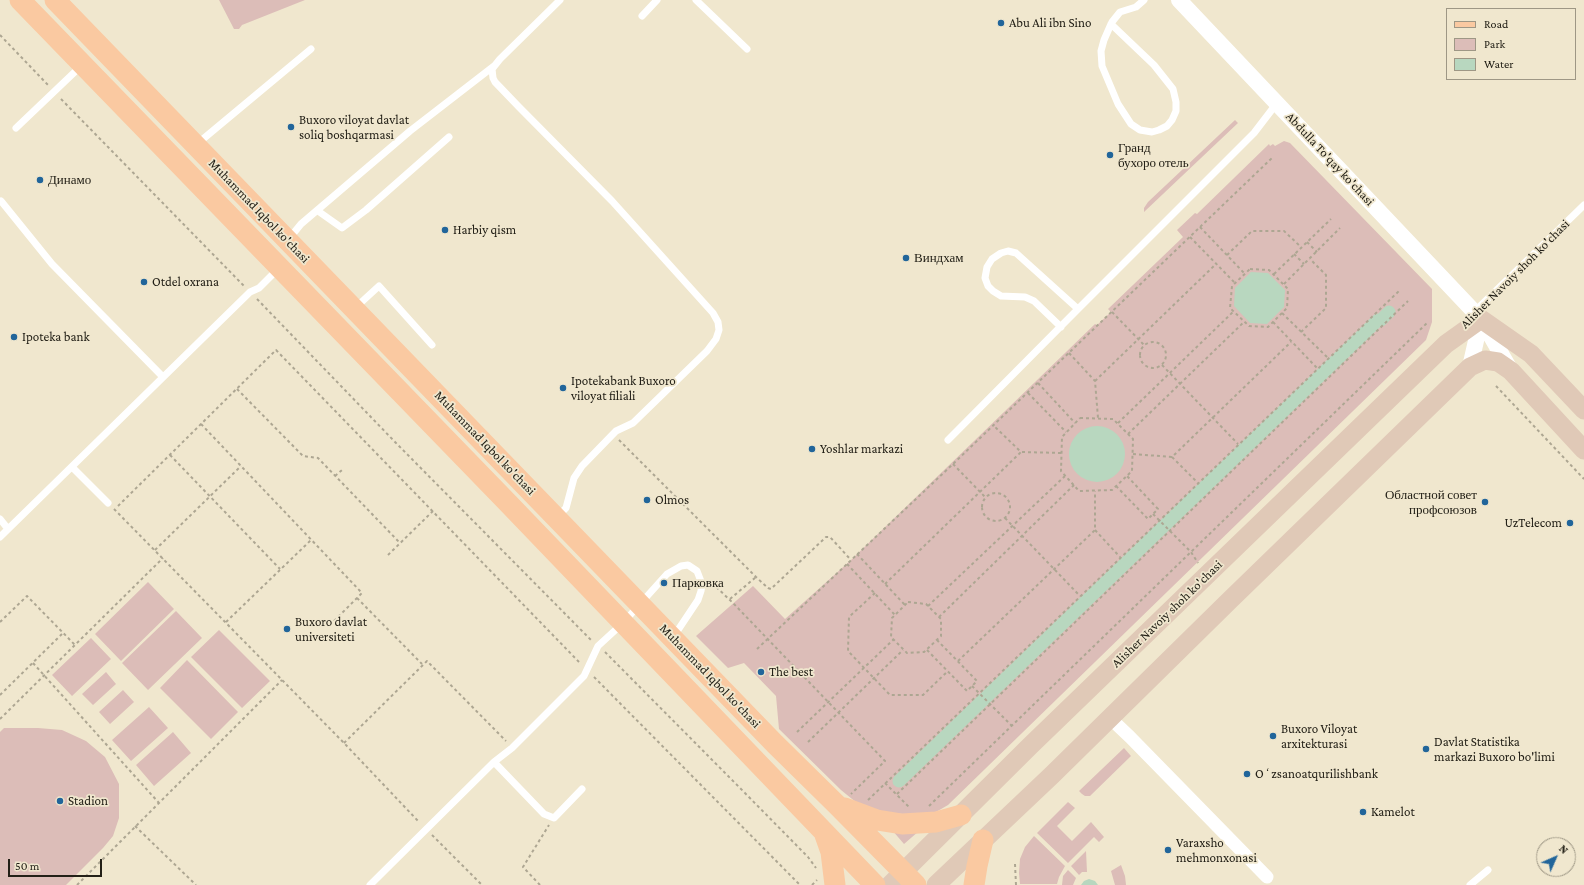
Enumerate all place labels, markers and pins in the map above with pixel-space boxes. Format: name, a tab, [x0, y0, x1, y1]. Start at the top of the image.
place label: Abu Ali ibn Sino	[1009, 15, 1091, 31]
marker: Abu Ali ibn Sino	[996, 18, 1006, 28]
place label: Buxoro viloyat davlat soliq boshqarmasi	[299, 112, 409, 143]
marker: Buxoro viloyat davlat soliq boshqarmasi	[286, 122, 296, 132]
place label: Гранд бухоро отель	[1118, 140, 1189, 171]
marker: Гранд бухоро отель	[1105, 150, 1115, 160]
place label: Динамо	[48, 172, 91, 188]
marker: Динамо	[35, 175, 45, 185]
place label: Harbiy qism	[453, 222, 516, 238]
marker: Harbiy qism	[440, 225, 450, 235]
place label: Виндхам	[914, 250, 964, 266]
marker: Виндхам	[901, 253, 911, 263]
place label: Otdel oxrana	[152, 274, 219, 290]
marker: Otdel oxrana	[139, 277, 149, 287]
place label: Ipoteka bank	[22, 329, 90, 345]
marker: Ipoteka bank	[9, 332, 19, 342]
place label: Ipotekabank Buxoro viloyat filiali	[571, 373, 676, 404]
marker: Ipotekabank Buxoro viloyat filiali	[558, 383, 568, 393]
place label: Yoshlar markazi	[820, 441, 903, 457]
marker: Yoshlar markazi	[807, 444, 817, 454]
place label: Областной совет профсоюзов	[1385, 487, 1477, 518]
place label: Olmos	[655, 492, 689, 508]
marker: Olmos	[642, 495, 652, 505]
marker: Областной совет профсоюзов	[1480, 497, 1490, 507]
place label: UzTelecom	[1505, 515, 1562, 531]
marker: UzTelecom	[1565, 518, 1575, 528]
place label: Парковка	[672, 575, 724, 591]
marker: Парковка	[659, 578, 669, 588]
place label: Buxoro davlat universiteti	[295, 614, 367, 645]
marker: Buxoro davlat universiteti	[282, 624, 292, 634]
place label: The best	[769, 664, 813, 680]
marker: The best	[756, 667, 766, 677]
place label: Buxoro Viloyat arxitekturasi	[1281, 721, 1357, 752]
marker: Buxoro Viloyat arxitekturasi	[1268, 731, 1278, 741]
place label: Davlat Statistika markazi Buxoro bo'limi	[1434, 734, 1555, 765]
marker: Davlat Statistika markazi Buxoro bo'limi	[1421, 744, 1431, 754]
place label: Oʻzsanoatqurilishbank	[1255, 766, 1378, 782]
marker: Oʻzsanoatqurilishbank	[1242, 769, 1252, 779]
place label: Stadion	[68, 793, 108, 809]
marker: Stadion	[55, 796, 65, 806]
place label: Kamelot	[1371, 804, 1415, 820]
marker: Kamelot	[1358, 807, 1368, 817]
place label: Varaxsho mehmonxonasi	[1176, 835, 1257, 866]
marker: Varaxsho mehmonxonasi	[1163, 845, 1173, 855]

